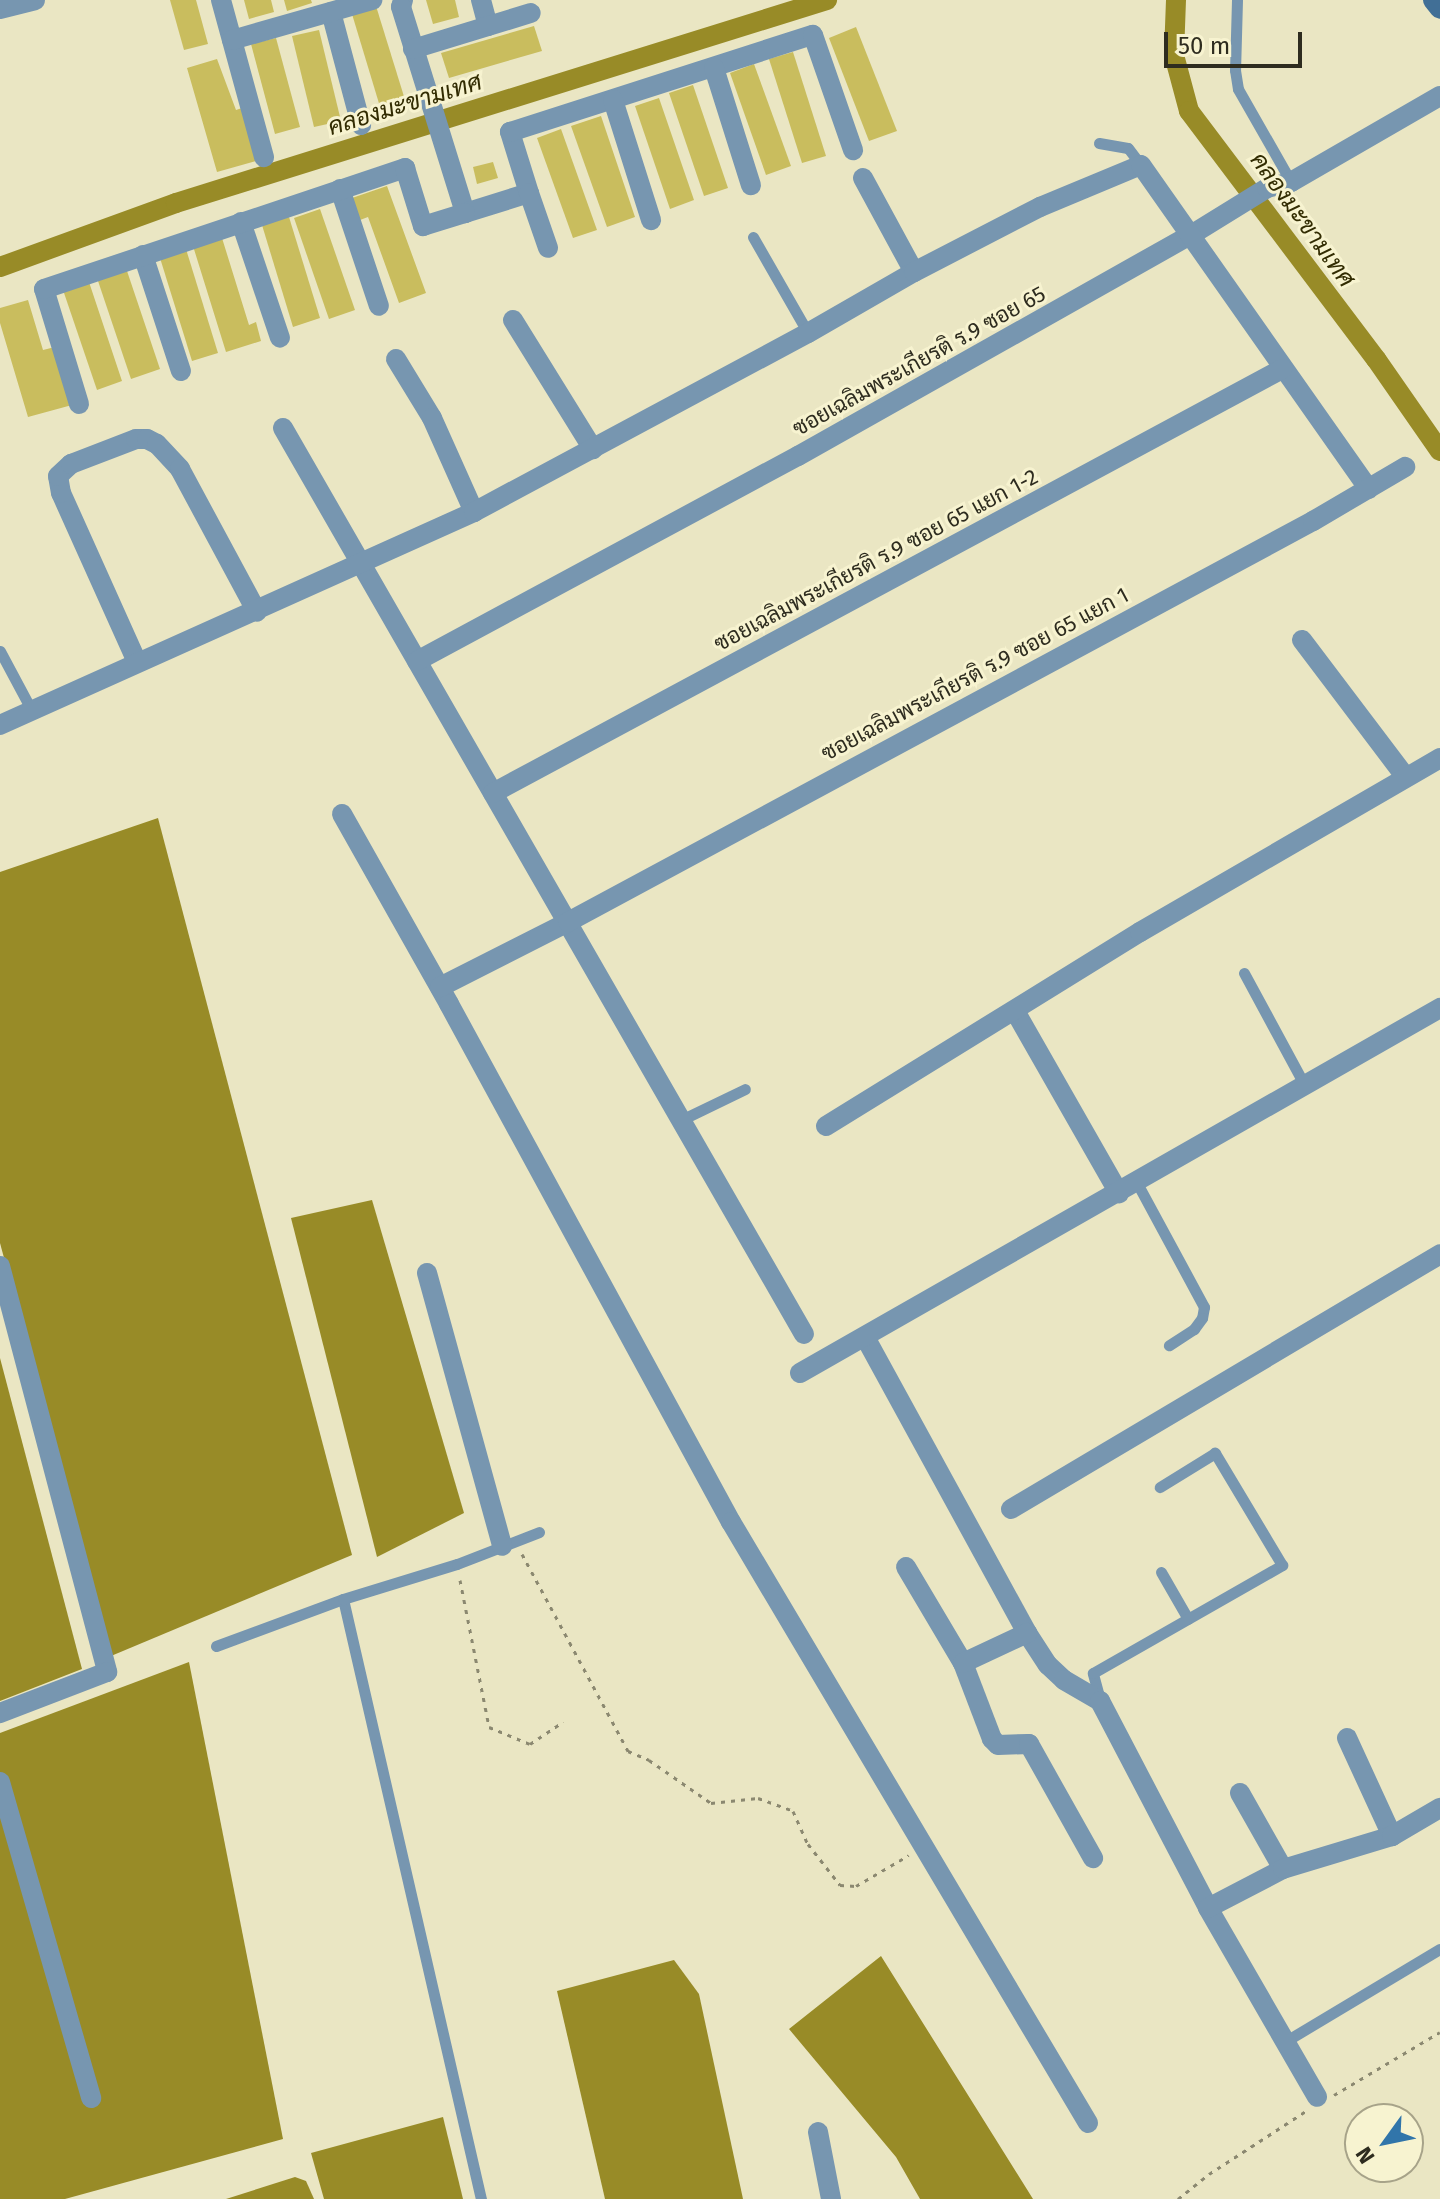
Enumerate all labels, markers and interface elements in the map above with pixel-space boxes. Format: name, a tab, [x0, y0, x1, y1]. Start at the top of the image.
scale bar	[1168, 16, 1306, 66]
text: 50 m	[1178, 32, 1230, 60]
water label: คลองมะขามเทศ	[325, 68, 485, 142]
water label: คลองมะขามเทศ	[1244, 147, 1360, 293]
street label: ซอยเฉลิมพระเกียรติ ร.9 ซอย 65	[788, 280, 1050, 442]
street label: ซอยเฉลิมพระเกียรติ ร.9 ซอย 65 แยก 1-2	[710, 463, 1042, 657]
street label: ซอยเฉลิมพระเกียรติ ร.9 ซอย 65 แยก 1	[817, 582, 1133, 766]
north arrow	[1344, 2103, 1424, 2183]
text: N	[1350, 2142, 1380, 2169]

